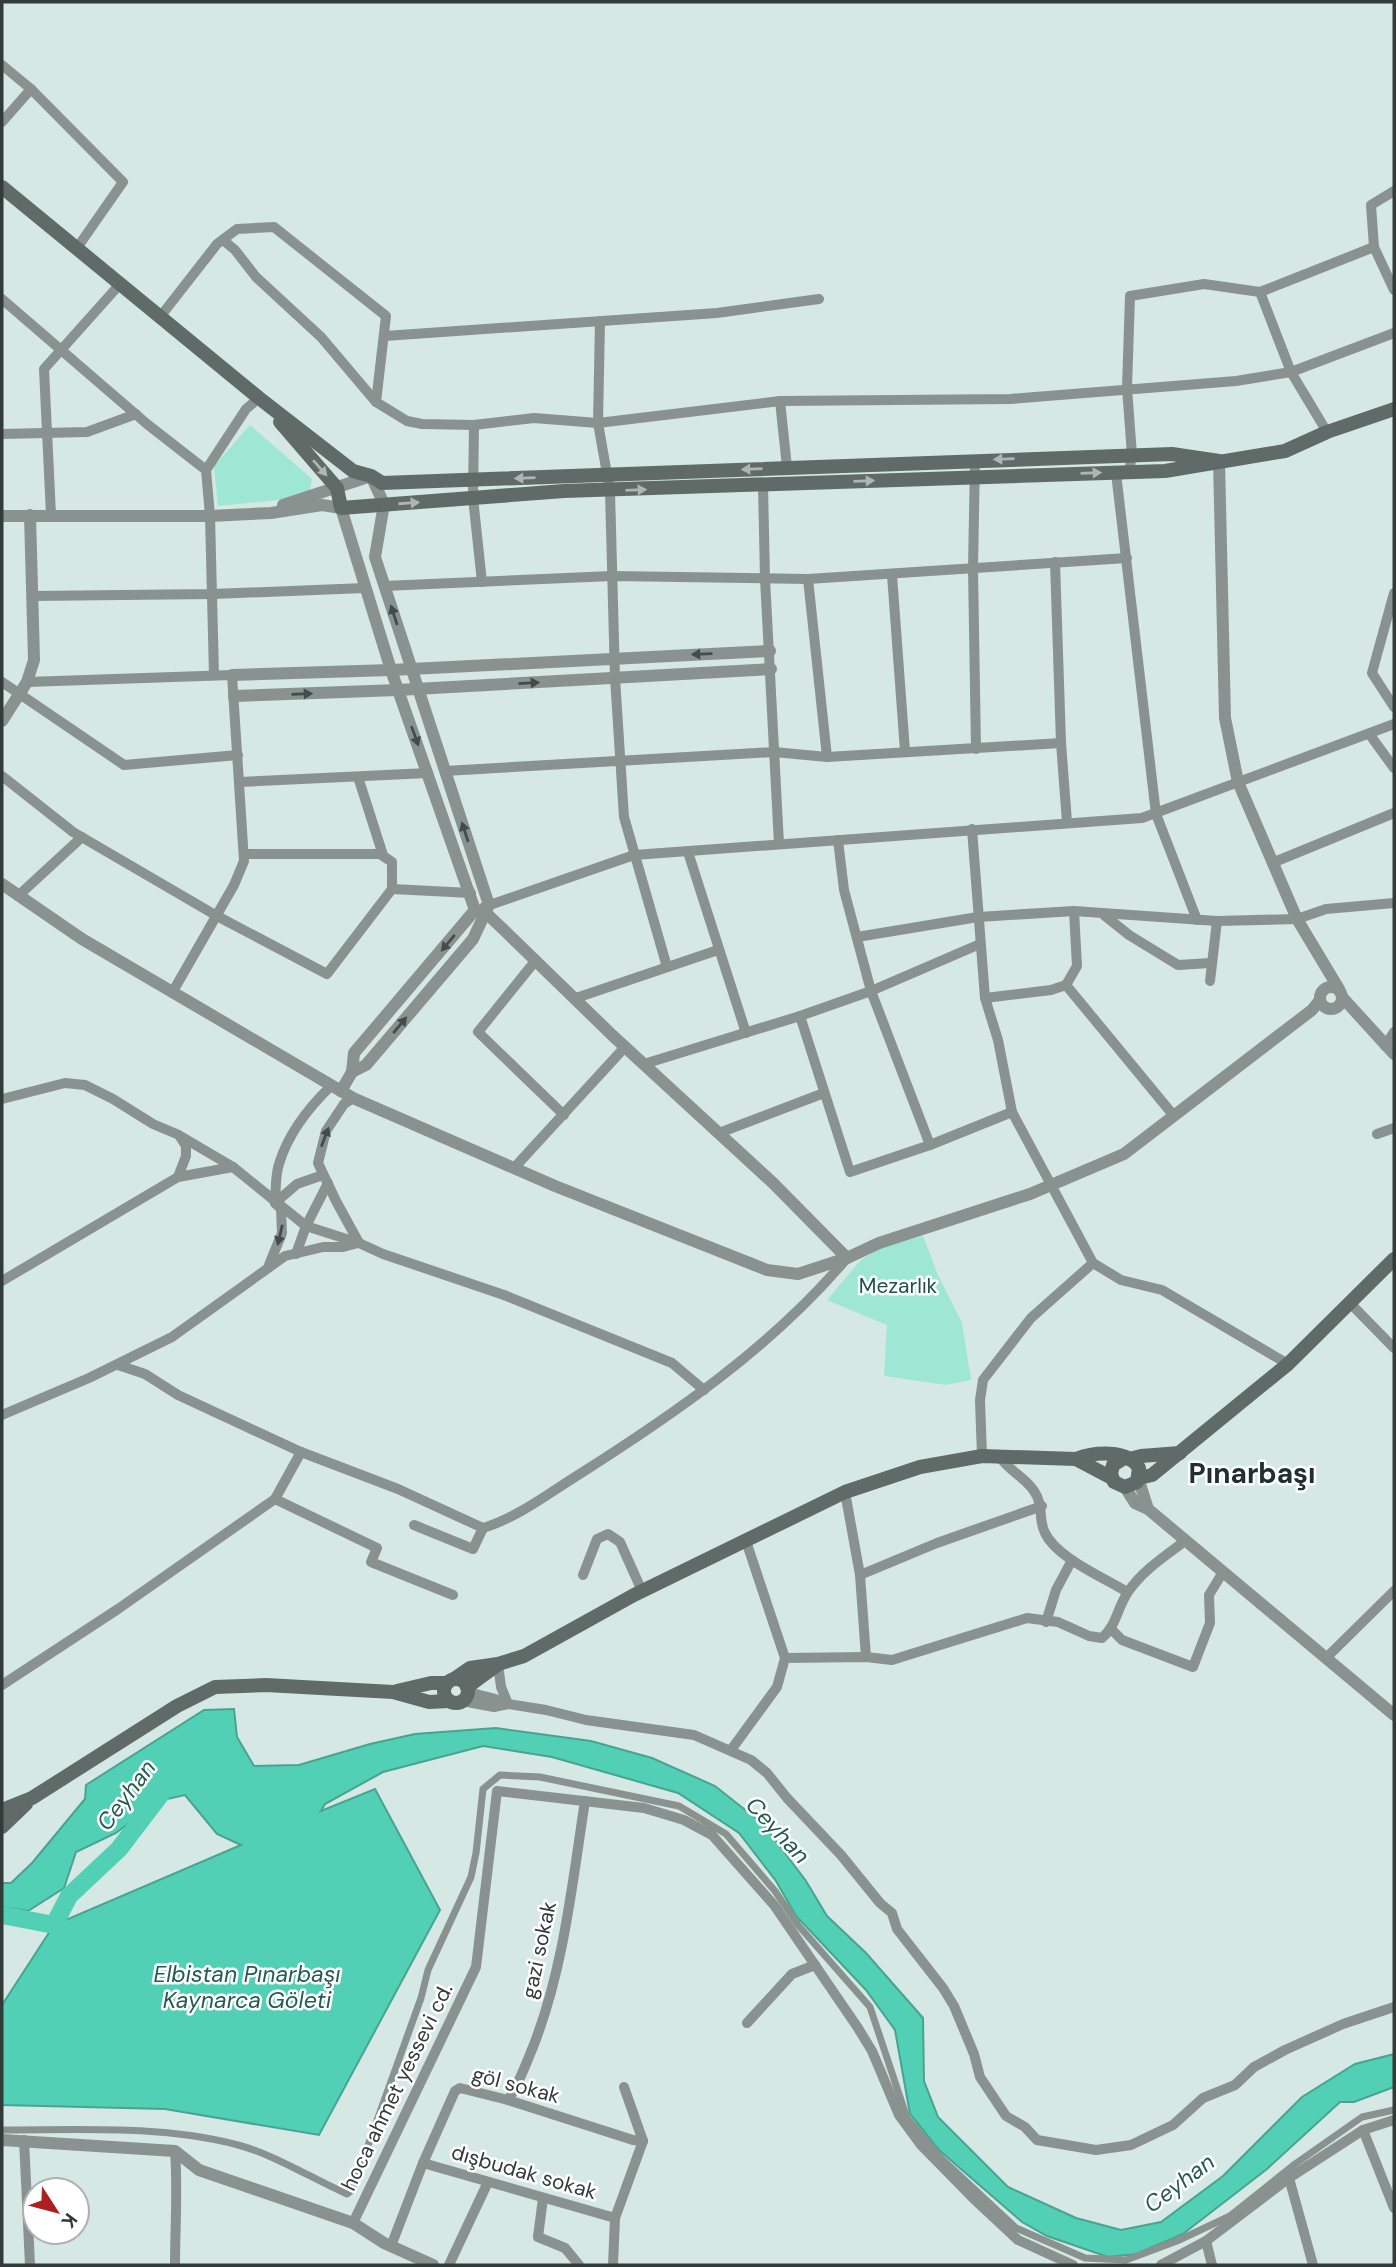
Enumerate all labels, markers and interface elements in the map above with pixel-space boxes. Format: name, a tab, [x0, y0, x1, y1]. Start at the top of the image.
one-way arrow	[993, 453, 1015, 464]
one-way arrow	[312, 460, 327, 477]
one-way arrow	[741, 463, 763, 474]
one-way arrow	[1080, 468, 1102, 479]
one-way arrow	[514, 473, 536, 484]
one-way arrow	[853, 475, 875, 486]
one-way arrow	[626, 484, 648, 495]
one-way arrow	[399, 497, 421, 508]
one-way arrow	[388, 605, 399, 626]
one-way arrow	[690, 648, 712, 659]
one-way arrow	[518, 677, 540, 688]
one-way arrow	[291, 688, 313, 699]
one-way arrow	[410, 725, 421, 746]
one-way arrow	[459, 821, 470, 842]
one-way arrow	[441, 935, 456, 952]
one-way arrow	[392, 1016, 407, 1033]
one-way arrow	[320, 1126, 331, 1147]
one-way arrow	[275, 1225, 286, 1247]
park label: Mezarlık	[859, 1272, 938, 1300]
district label: Pınarbaşı	[1189, 1455, 1315, 1492]
water label: Ceyhan	[90, 1754, 162, 1836]
water label: Ceyhan	[739, 1790, 817, 1870]
street label: gazi sokak	[515, 1898, 563, 2001]
water label: Elbistan Pınarbaşı Kaynarca Göleti	[154, 1959, 340, 2015]
street label: hoca ahmet yessevi cd.	[335, 1979, 459, 2195]
street label: göl sokak	[469, 2060, 563, 2110]
street label: dışbudak sokak	[448, 2138, 600, 2206]
water label: Ceyhan	[1138, 2147, 1220, 2219]
north arrow	[21, 2176, 91, 2246]
text: K	[56, 2208, 83, 2233]

